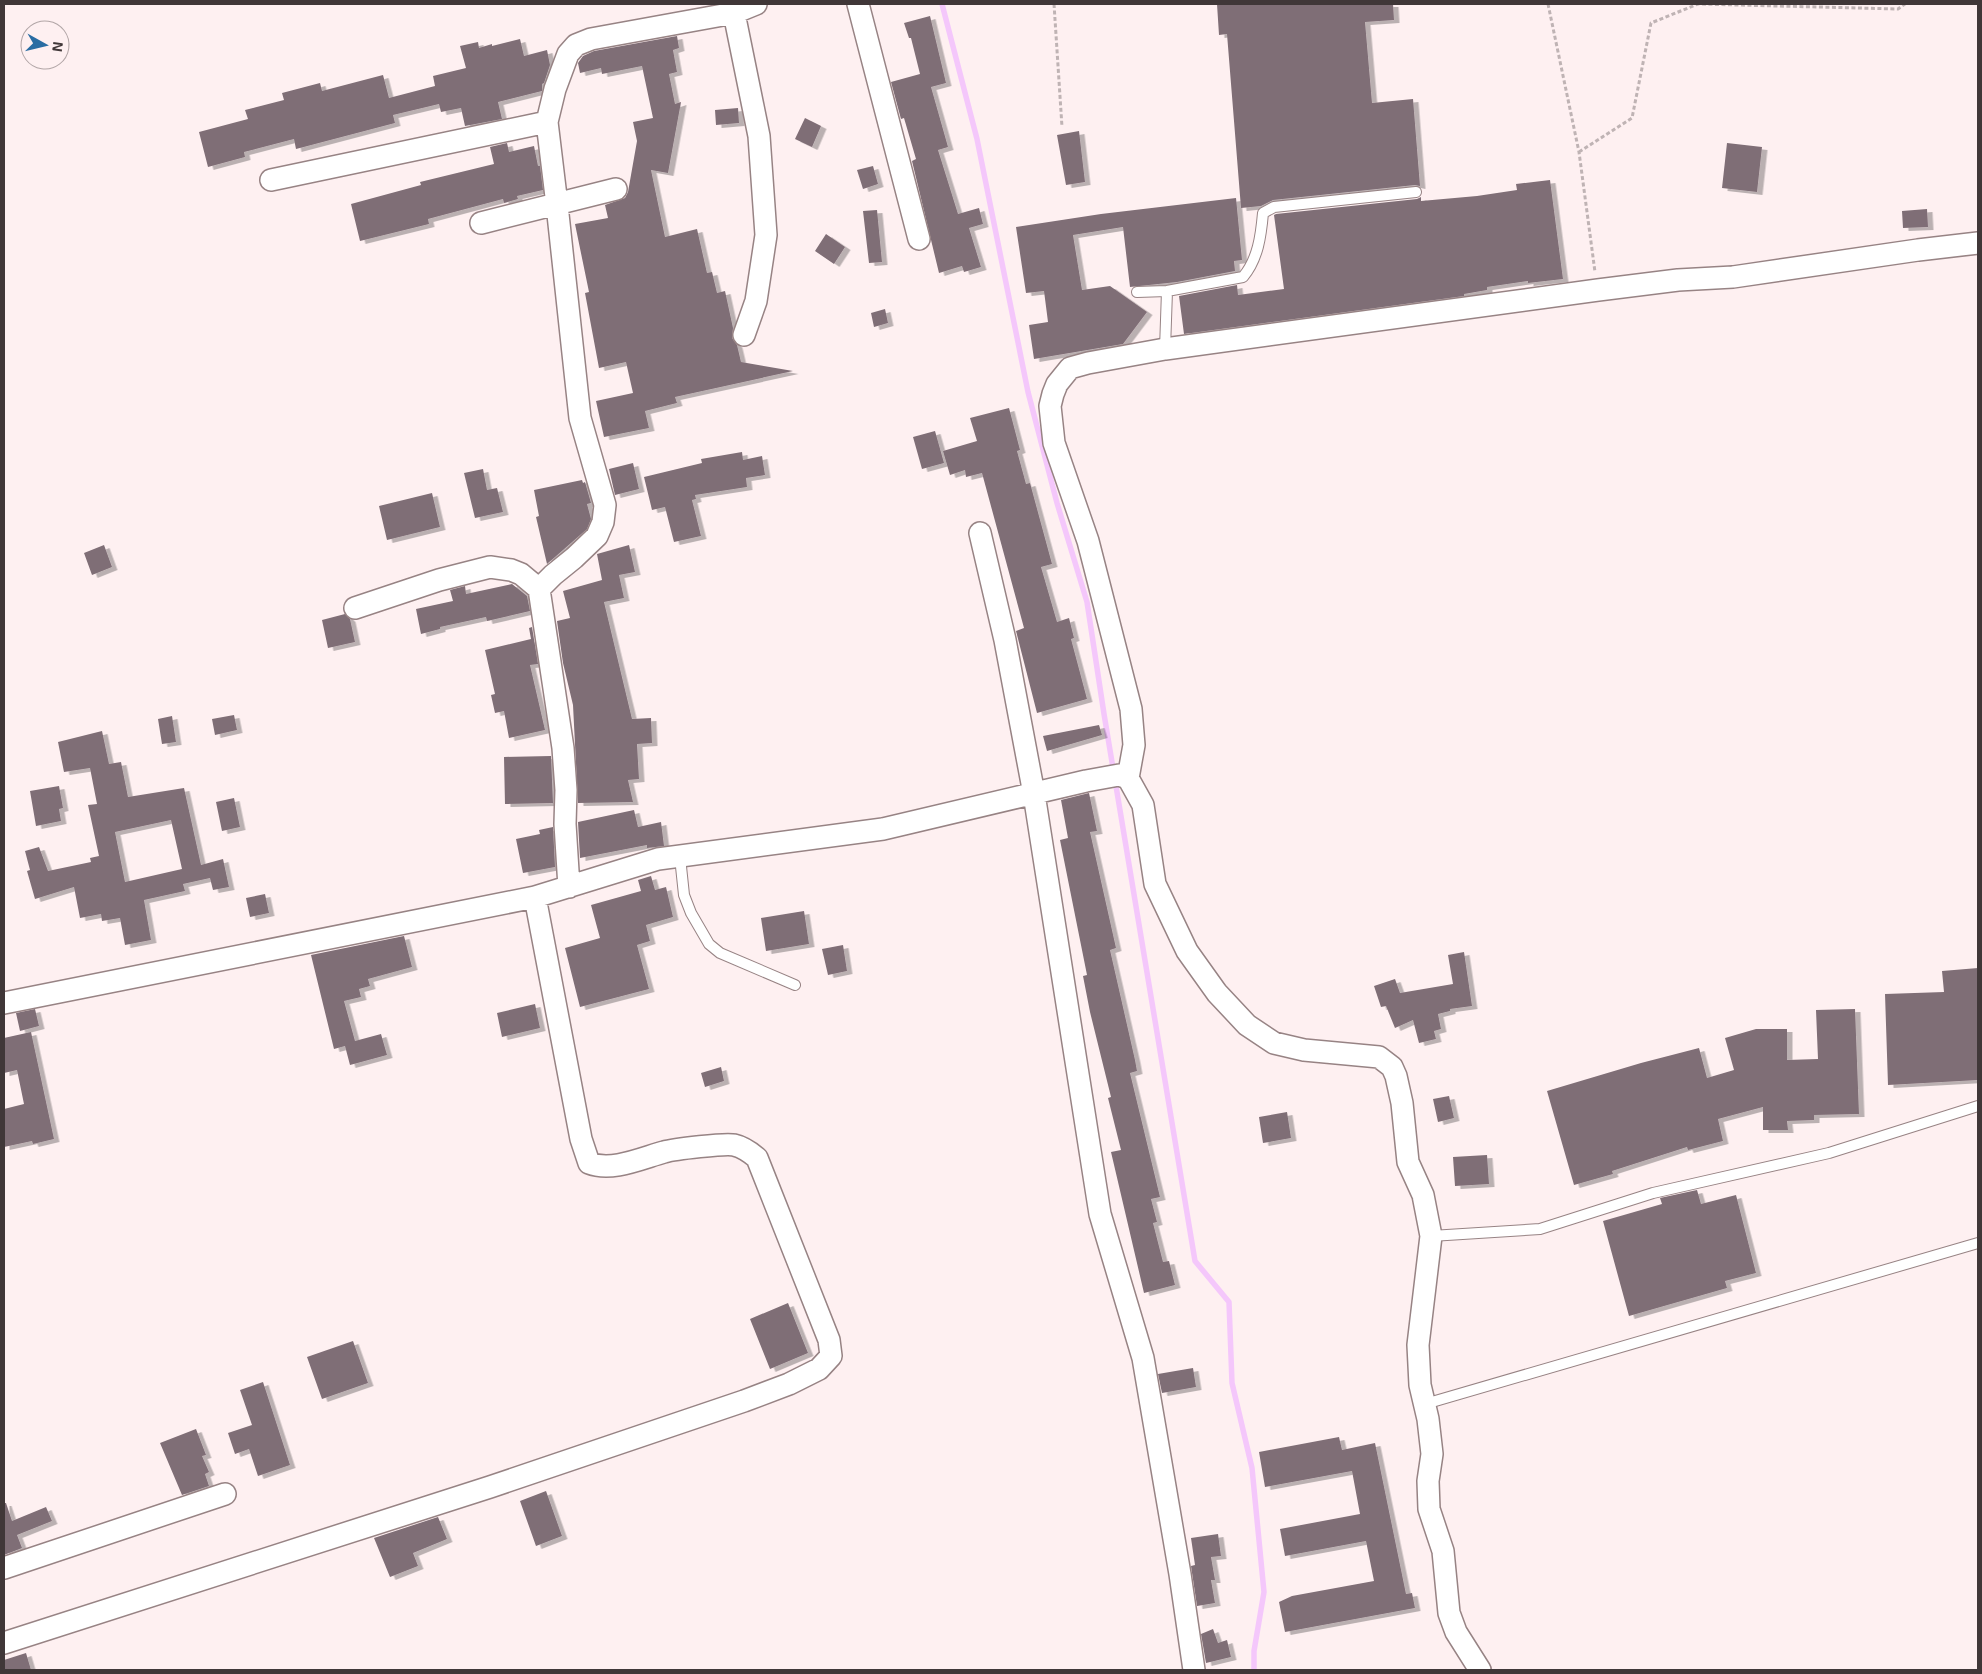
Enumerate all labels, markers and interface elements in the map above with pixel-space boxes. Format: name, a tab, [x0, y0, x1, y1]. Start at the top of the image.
north arrow	[20, 20, 70, 70]
text: N	[49, 41, 67, 53]

